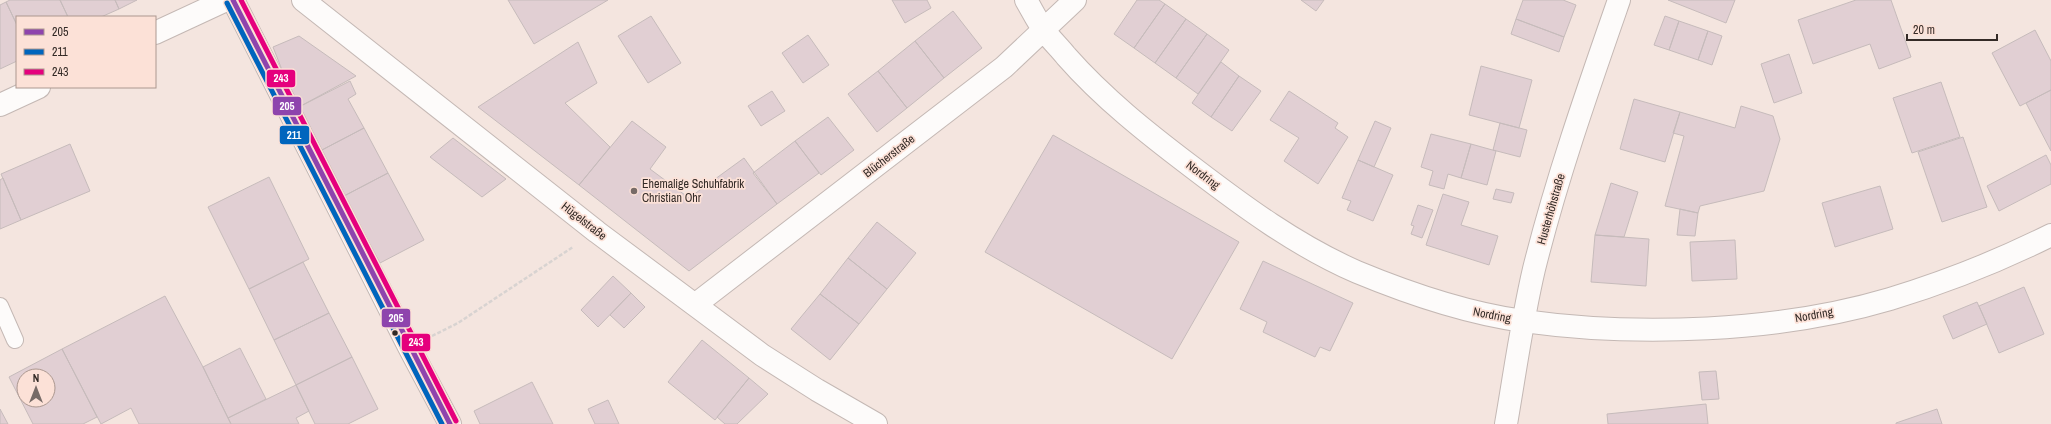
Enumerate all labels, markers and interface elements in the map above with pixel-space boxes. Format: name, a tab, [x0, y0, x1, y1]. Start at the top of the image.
legend	[16, 16, 156, 88]
scale bar	[1907, 16, 1997, 42]
text: 20 m	[1913, 22, 1935, 38]
text: 205	[52, 24, 69, 40]
text: 211	[52, 44, 68, 60]
text: 243	[52, 64, 68, 80]
line badge: 243	[266, 69, 296, 88]
text: 243	[273, 71, 289, 85]
line badge: 205	[272, 96, 302, 116]
text: 205	[279, 99, 295, 113]
line badge: 211	[279, 125, 310, 145]
text: 211	[287, 128, 301, 142]
street label: Blücherstraße	[860, 131, 918, 181]
street label: Nordring	[1183, 157, 1224, 193]
street label: Husterhöhstraße	[1533, 172, 1569, 246]
place label: Ehemalige Schuhfabrik Christian Ohr	[642, 176, 744, 206]
marker: Ehemalige Schuhfabrik Christian Ohr	[629, 186, 639, 196]
street label: Hügelstraße	[558, 198, 610, 244]
street label: Nordring	[1472, 303, 1513, 327]
street label: Nordring	[1794, 304, 1835, 326]
line badge: 205	[381, 308, 411, 328]
text: 205	[388, 311, 404, 325]
unlabelled marker	[390, 328, 400, 338]
line badge: 243	[401, 333, 431, 352]
text: 243	[408, 335, 424, 349]
north arrow	[16, 368, 56, 408]
text: N	[33, 371, 39, 385]

